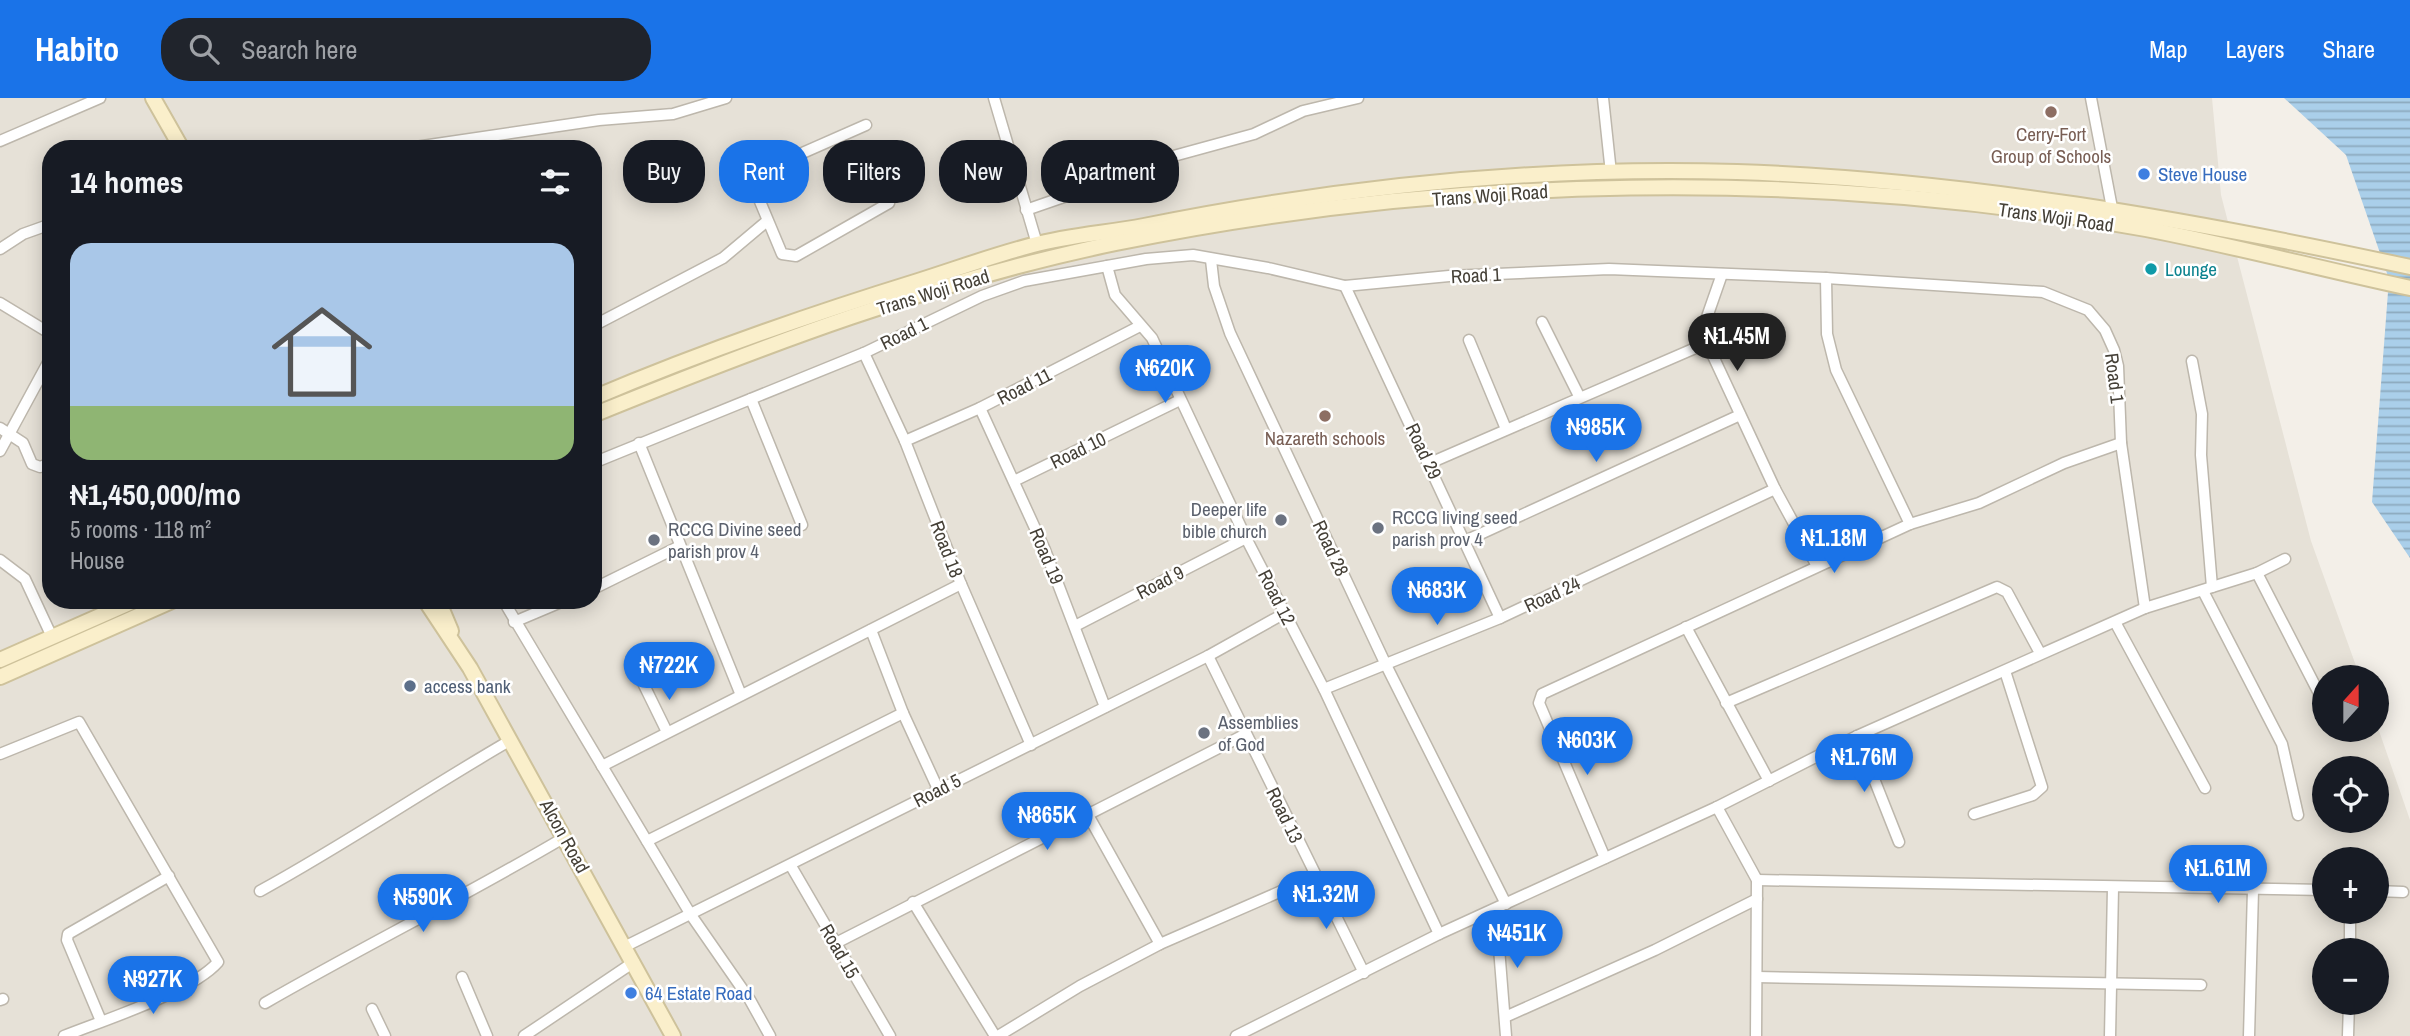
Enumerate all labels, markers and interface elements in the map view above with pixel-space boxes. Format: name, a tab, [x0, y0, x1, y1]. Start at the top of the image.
search box	[161, 18, 651, 81]
text: Habito	[35, 27, 119, 71]
icon: search	[185, 30, 223, 68]
text: Search here	[241, 32, 357, 67]
text: Map	[2149, 33, 2187, 65]
text: Layers	[2225, 33, 2284, 65]
text: Share	[2322, 33, 2375, 65]
marker: Cerry-Fort Group of Schools	[2043, 104, 2059, 120]
place label: Cerry-Fort Group of Schools	[1991, 121, 2111, 169]
chip: Buy	[623, 140, 705, 203]
chip: Rent	[719, 140, 809, 203]
chip: Filters	[823, 140, 925, 203]
chip: New	[939, 140, 1027, 203]
chip: Apartment	[1041, 140, 1179, 203]
place label: Steve House	[2158, 161, 2247, 187]
text: 14 homes	[70, 162, 184, 202]
icon: filters	[536, 163, 574, 201]
marker: Steve House	[2136, 166, 2152, 182]
street label: Trans Woji Road	[1431, 178, 1549, 212]
street label: Trans Woji Road	[1997, 196, 2115, 238]
place label: Lounge	[2165, 256, 2217, 282]
street label: Road 1	[1450, 261, 1502, 289]
marker: Lounge	[2143, 261, 2159, 277]
street label: Trans Woji Road	[874, 263, 992, 321]
icon: home	[259, 289, 385, 415]
street label: Road 1	[876, 310, 933, 356]
pin: ₦1.45M	[1680, 314, 1794, 373]
text: ₦1.45M	[1704, 320, 1770, 351]
pin: ₦620K	[1116, 345, 1214, 405]
street label: Road 1	[2099, 351, 2131, 405]
text: ₦620K	[1136, 352, 1194, 383]
street label: Road 11	[992, 361, 1056, 411]
pin: ₦985K	[1547, 404, 1645, 464]
marker: Nazareth schools	[1317, 408, 1333, 424]
text: ₦985K	[1567, 411, 1625, 442]
street label: Road 29	[1400, 419, 1448, 483]
street label: Road 10	[1046, 425, 1110, 475]
place label: Nazareth schools	[1265, 425, 1385, 451]
text: ₦1,450,000/mo	[70, 474, 241, 514]
place label: Deeper life bible church	[1182, 496, 1267, 544]
place label: RCCG living seed parish prov 4	[1392, 504, 1518, 552]
marker: Deeper life bible church	[1273, 512, 1289, 528]
text: 5 rooms · 118 m²	[70, 514, 211, 545]
place label: RCCG Divine seed parish prov 4	[668, 516, 801, 564]
street label: Road 28	[1307, 516, 1355, 580]
pin: ₦1.18M	[1777, 516, 1891, 575]
street label: Road 18	[924, 517, 970, 581]
marker: RCCG living seed parish prov 4	[1370, 520, 1386, 536]
text: ₦1.18M	[1801, 522, 1867, 553]
street label: Road 19	[1024, 524, 1070, 588]
marker: RCCG Divine seed parish prov 4	[646, 532, 662, 548]
text: House	[70, 545, 125, 576]
street label: Road 9	[1132, 559, 1188, 605]
street label: Road 12	[1252, 565, 1302, 629]
pin: ₦683K	[1388, 568, 1486, 627]
street label: Road 24	[1520, 570, 1584, 618]
text: ₦683K	[1408, 574, 1466, 605]
pin: ₦722K	[620, 642, 718, 702]
text: ₦722K	[640, 649, 698, 680]
north arrow	[2312, 665, 2389, 742]
map controls	[2312, 665, 2389, 1015]
place label: access bank	[424, 673, 511, 699]
marker: access bank	[402, 678, 418, 694]
place label: Assemblies of God	[1217, 709, 1299, 757]
pin: ₦603K	[1538, 718, 1636, 777]
text: ₦603K	[1558, 724, 1616, 755]
marker: Assemblies of God	[1196, 725, 1212, 741]
pin: ₦1.76M	[1807, 734, 1921, 794]
text: ₦1.76M	[1831, 741, 1897, 772]
button: locate	[2312, 756, 2389, 833]
street label: Road 5	[909, 767, 966, 813]
street label: Road 13	[1260, 783, 1310, 847]
pin: ₦865K	[998, 792, 1096, 852]
street label: Alcon Road	[534, 794, 596, 878]
text: ₦865K	[1018, 799, 1076, 830]
pin: ₦1.61M	[2161, 846, 2275, 905]
button: +	[2312, 847, 2389, 924]
text: ₦1.61M	[2185, 852, 2251, 883]
pin: ₦1.32M	[1269, 872, 1383, 931]
pin: ₦590K	[374, 874, 472, 934]
text: ₦1.32M	[1293, 878, 1359, 909]
text: ₦590K	[394, 881, 452, 912]
pin: ₦451K	[1468, 910, 1566, 970]
text: ₦451K	[1488, 917, 1546, 948]
street label: Road 15	[814, 919, 866, 983]
button: −	[2312, 938, 2389, 1015]
pin: ₦927K	[104, 956, 202, 1016]
text: ₦927K	[124, 963, 182, 994]
place label: 64 Estate Road	[645, 980, 752, 1006]
marker: 64 Estate Road	[623, 985, 639, 1001]

